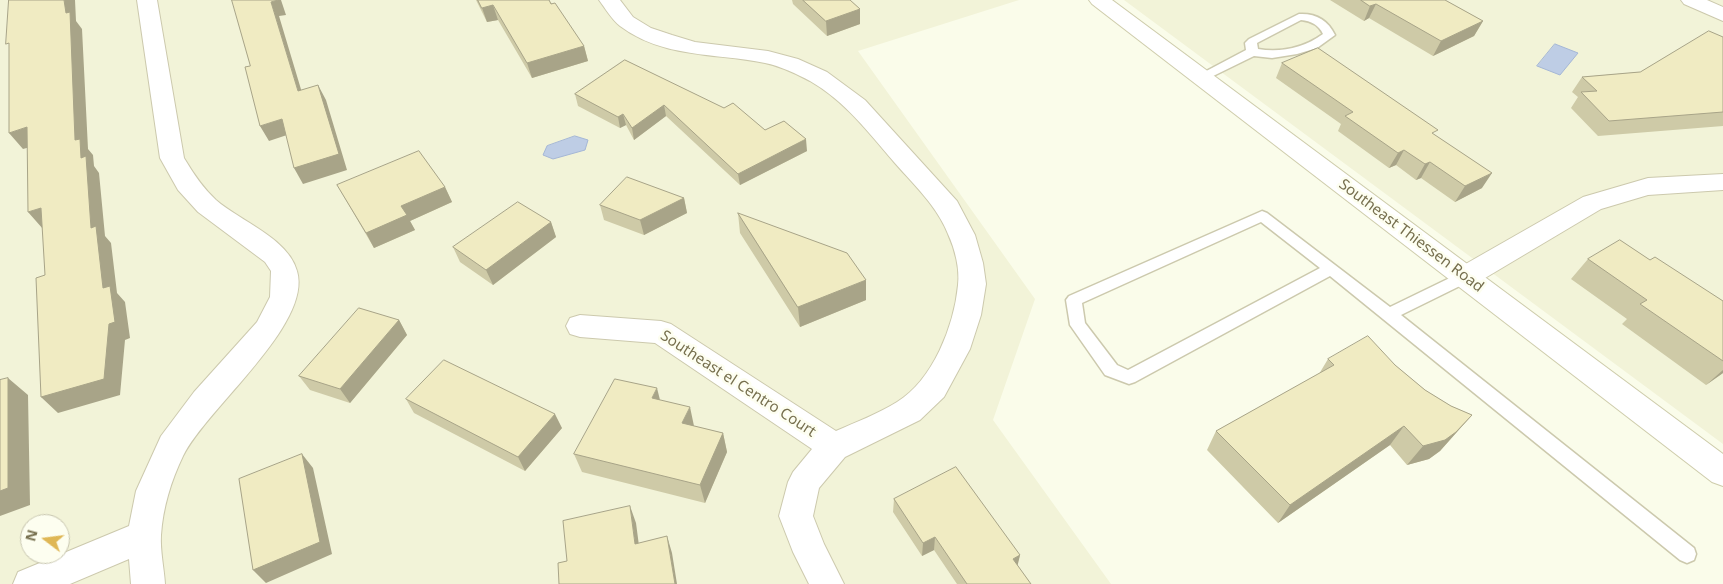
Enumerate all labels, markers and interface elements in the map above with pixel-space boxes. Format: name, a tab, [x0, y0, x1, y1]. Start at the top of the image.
street label: Southeast Thiessen Road	[1335, 176, 1487, 296]
street label: Southeast el Centro Court	[657, 327, 819, 441]
north arrow	[20, 514, 70, 564]
text: N	[20, 527, 42, 543]

